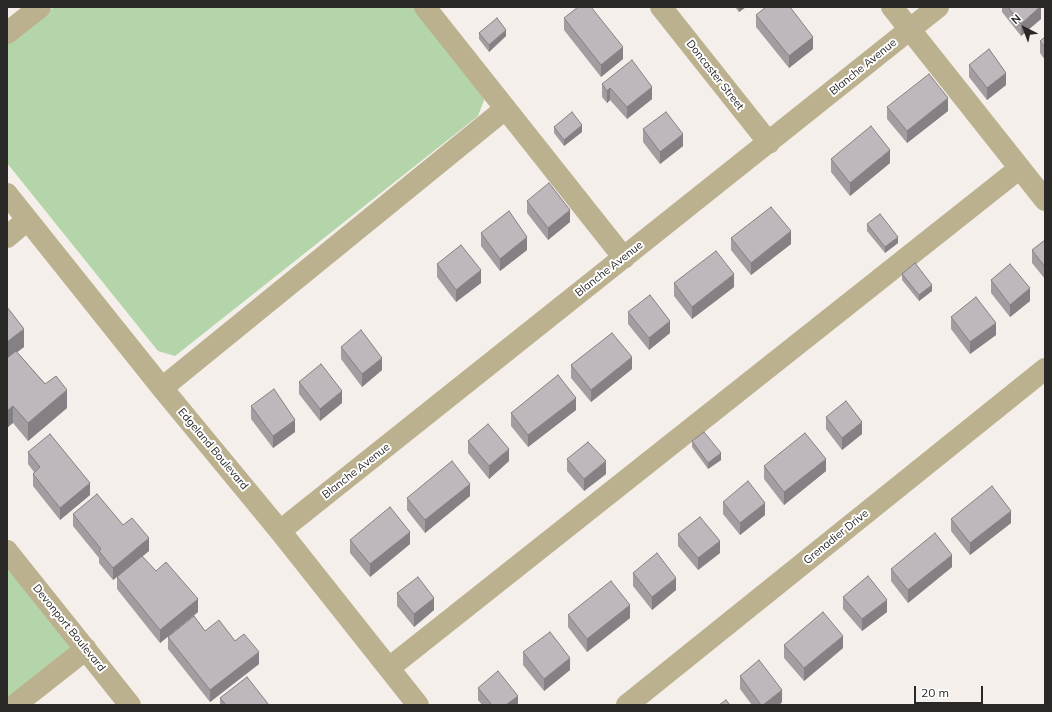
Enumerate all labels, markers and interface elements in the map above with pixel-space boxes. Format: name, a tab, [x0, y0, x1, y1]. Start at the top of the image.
north arrow	[1004, 8, 1044, 48]
text: N	[1008, 11, 1024, 27]
street label: Blanche Avenue	[827, 36, 899, 98]
street label: Doncaster Street	[684, 37, 746, 113]
street label: Blanche Avenue	[573, 238, 645, 300]
street label: Edgeland Boulevard	[175, 406, 251, 492]
street label: Blanche Avenue	[320, 440, 392, 502]
street label: Grenadier Drive	[801, 507, 871, 567]
street label: Devonport Boulevard	[30, 582, 108, 674]
scale bar	[916, 678, 985, 704]
text: 20 m	[921, 685, 949, 700]

